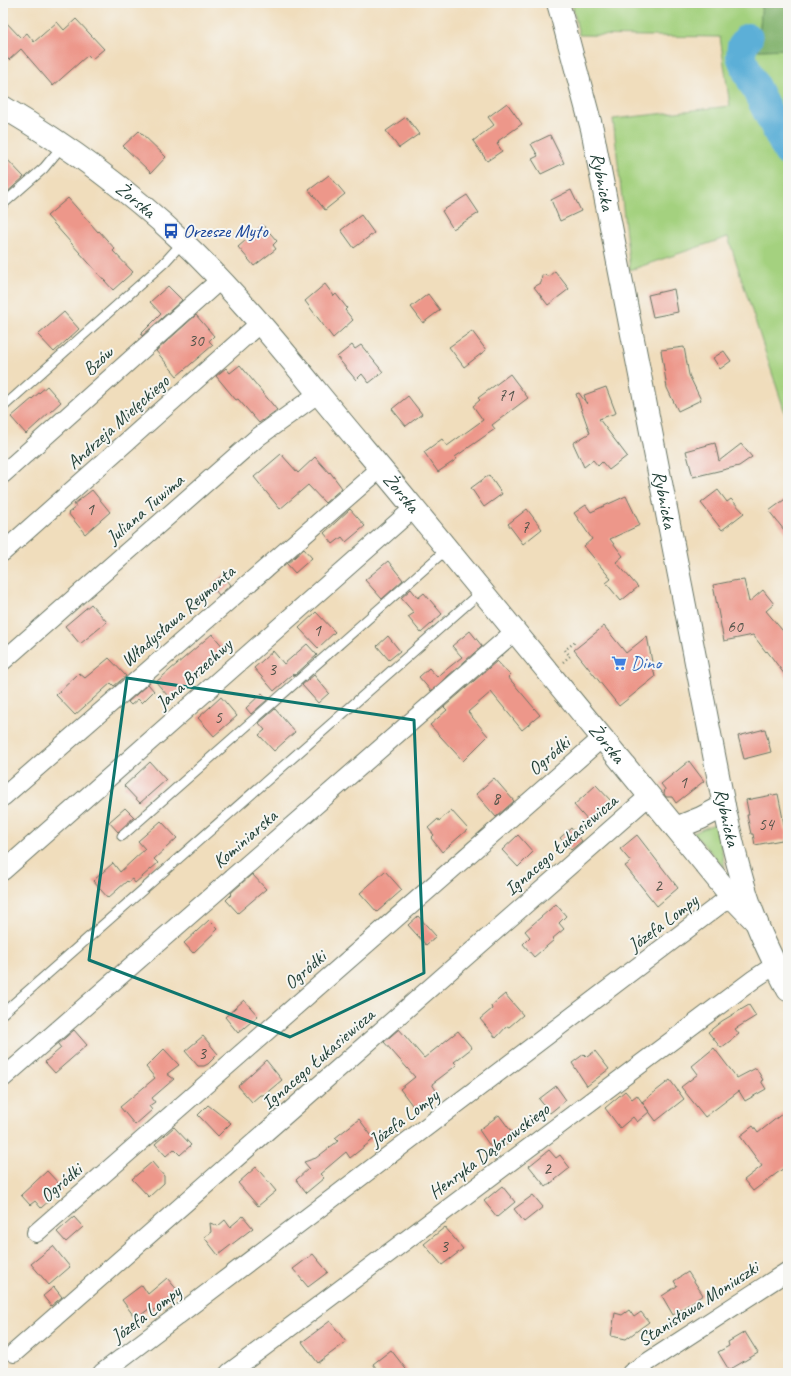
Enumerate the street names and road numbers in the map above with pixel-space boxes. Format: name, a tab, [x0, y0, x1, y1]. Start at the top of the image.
street label: Rybnicka	[585, 150, 620, 214]
street label: Żorska	[111, 176, 161, 224]
street label: Bzów	[78, 340, 120, 381]
street label: Andrzeja Mielęckiego	[62, 369, 175, 474]
street label: Juliana Tuwima	[100, 468, 190, 550]
street label: Żorska	[378, 468, 425, 519]
street label: Rybnicka	[647, 468, 682, 532]
street label: Władysława Reymonta	[116, 559, 241, 672]
street label: Jana Brzechwy	[150, 632, 238, 715]
street label: Żorska	[583, 718, 631, 769]
street label: Ogródki	[523, 730, 577, 781]
street label: Rybnicka	[709, 786, 745, 850]
street label: Ignacego Łukasiewicza	[499, 788, 624, 901]
street label: Kominiarska	[208, 804, 283, 874]
street label: Józefa Lompy	[622, 888, 704, 958]
street label: Ogródki	[279, 944, 333, 995]
street label: Ignacego Łukasiewicza	[256, 1002, 381, 1115]
street label: Józefa Lompy	[363, 1083, 445, 1153]
street label: Henryka Dąbrowskiego	[424, 1097, 555, 1204]
street label: Ogródki	[35, 1157, 89, 1208]
street label: Stanisława Moniuszki	[633, 1255, 765, 1352]
street label: Józefa Lompy	[105, 1279, 187, 1349]

